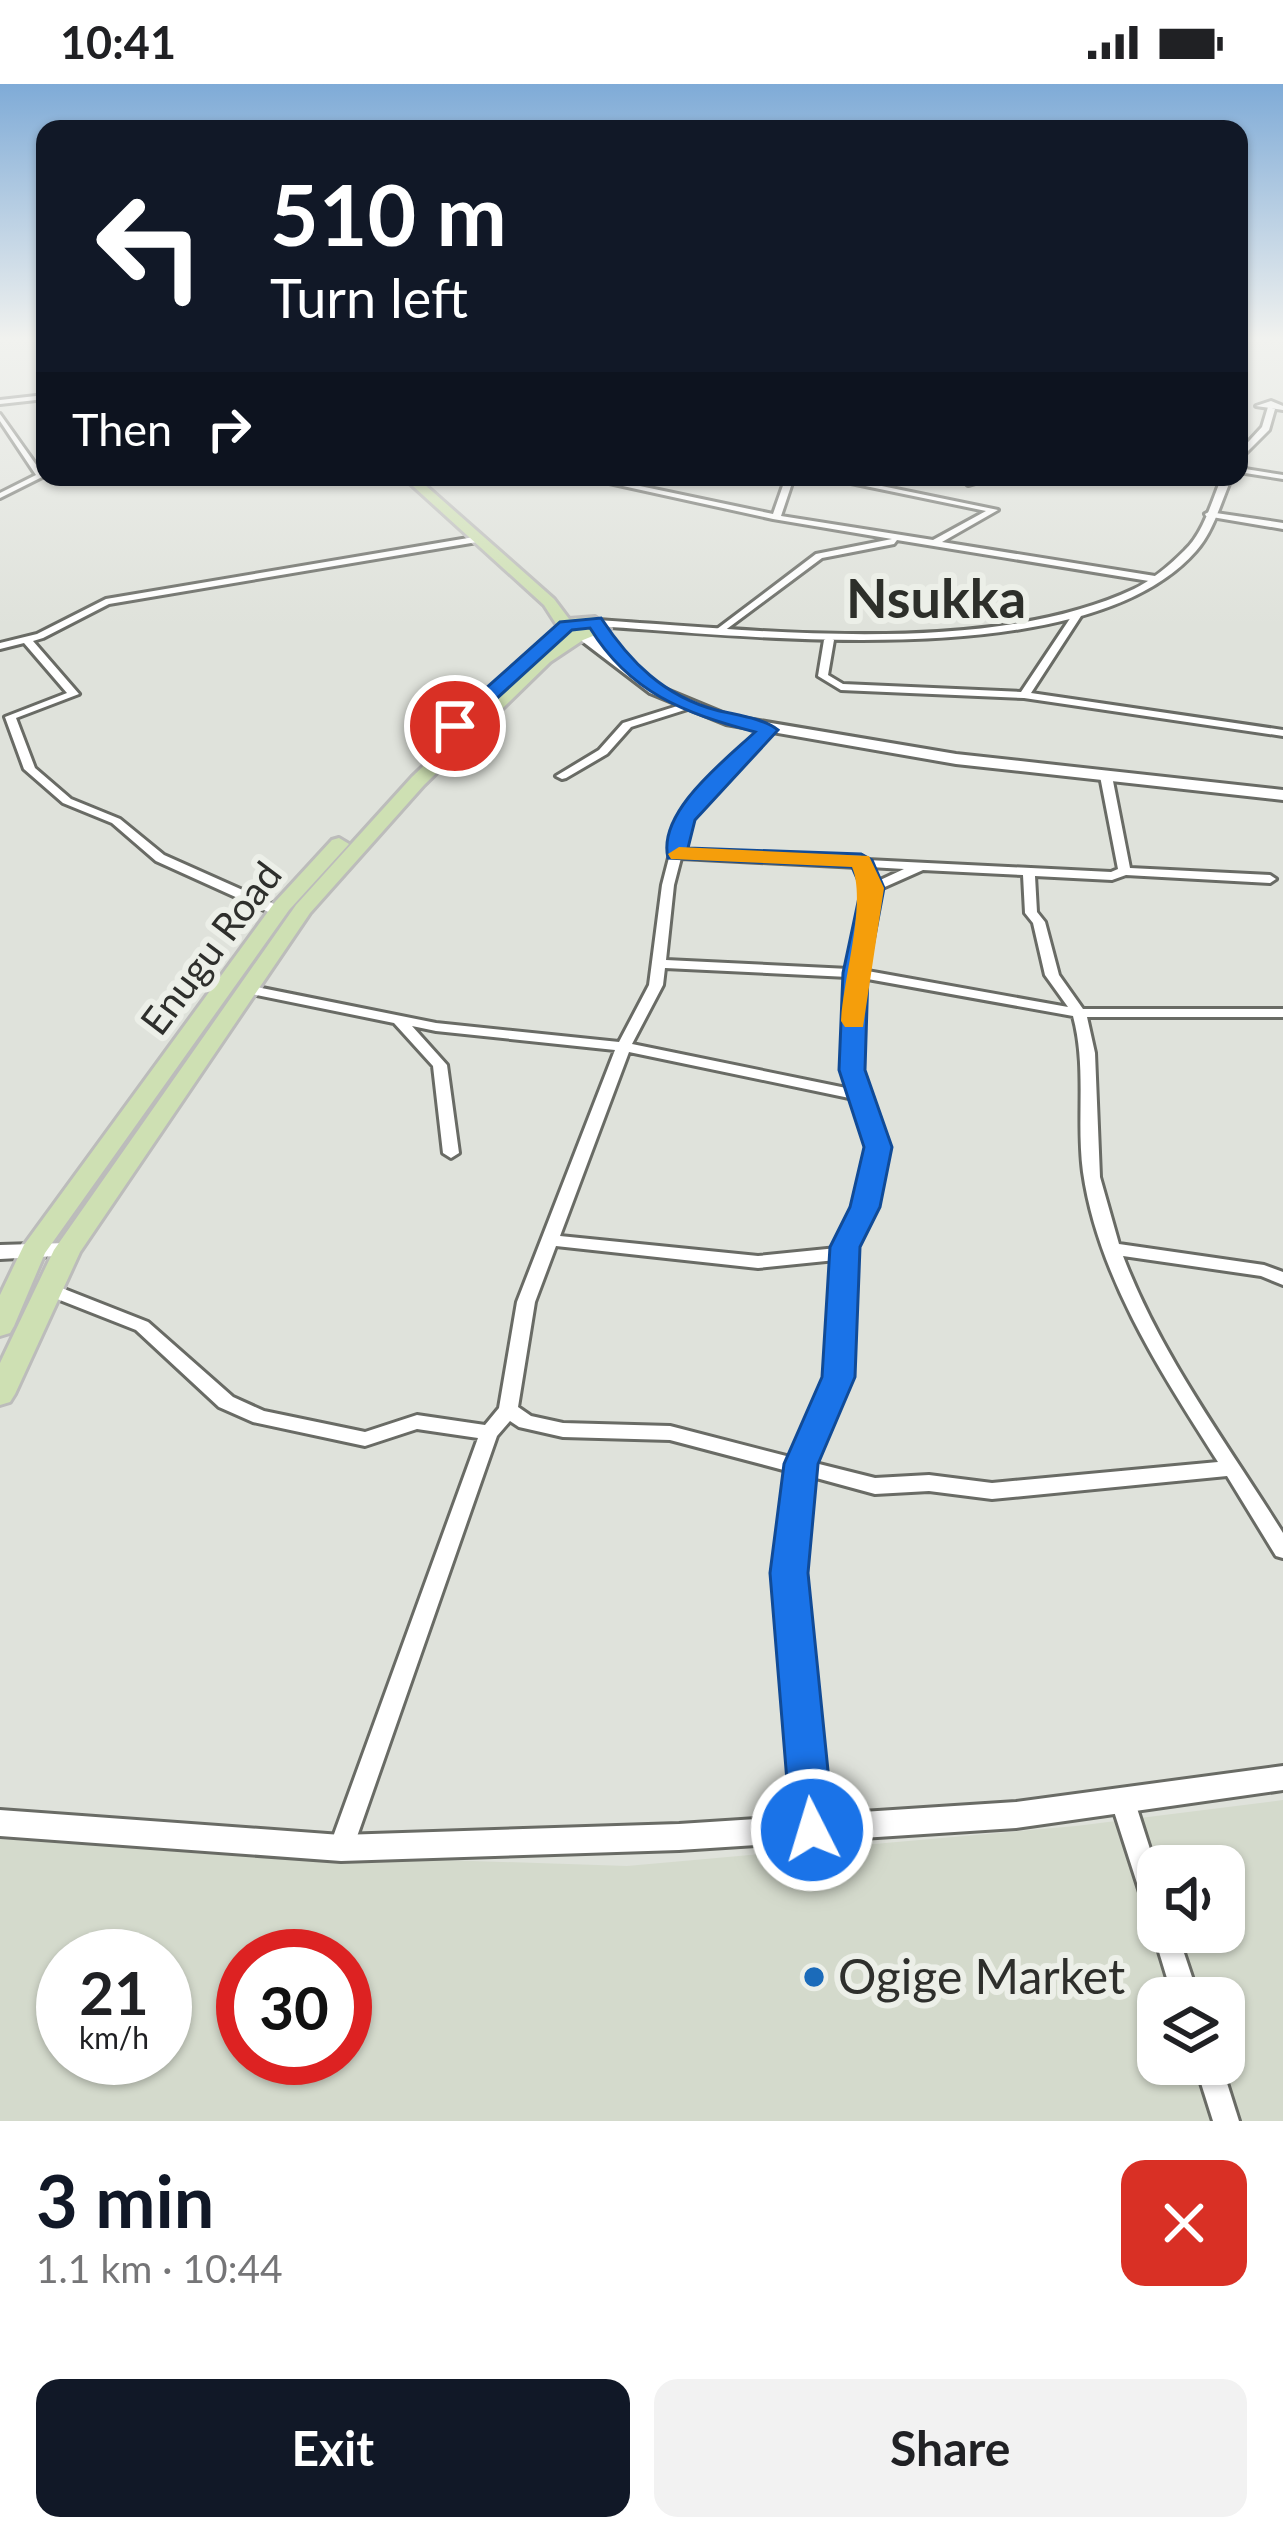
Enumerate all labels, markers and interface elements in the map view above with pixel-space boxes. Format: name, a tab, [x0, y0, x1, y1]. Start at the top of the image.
text: 10:41	[60, 15, 176, 69]
text: 510 m	[270, 163, 507, 264]
icon: left	[72, 168, 228, 324]
text: Turn left	[270, 265, 468, 330]
icon: right	[196, 396, 262, 462]
text: Then	[72, 402, 172, 456]
district label: Nsukka	[846, 565, 1026, 630]
pin	[404, 675, 506, 777]
icon: arrive	[422, 693, 488, 759]
street label: Enugu Road	[130, 852, 290, 1043]
position arrow	[749, 1767, 875, 1893]
map controls	[1137, 1845, 1245, 2085]
button: sound	[1137, 1845, 1245, 1953]
speed limit sign: 30	[216, 1929, 372, 2085]
place label: Ogige Market	[838, 1947, 1125, 2004]
text: 21	[79, 1956, 149, 2028]
marker: Ogige Market	[801, 1964, 827, 1990]
button: layers	[1137, 1977, 1245, 2085]
text: km/h	[79, 2019, 149, 2055]
text: 3 min	[36, 2157, 214, 2243]
button: close	[1121, 2160, 1247, 2286]
text: 1.1 km · 10:44	[36, 2245, 283, 2291]
button: Exit	[36, 2379, 630, 2517]
button: Share	[654, 2379, 1247, 2517]

